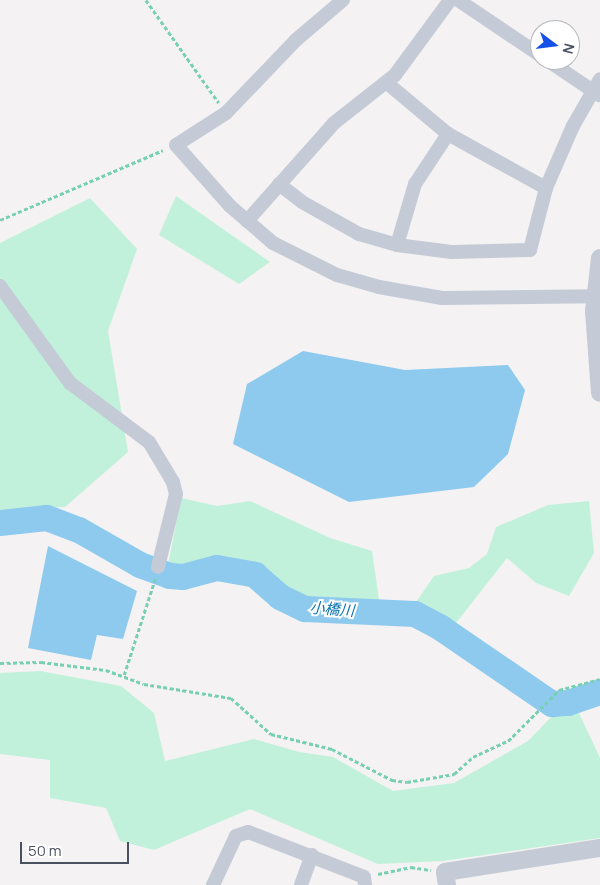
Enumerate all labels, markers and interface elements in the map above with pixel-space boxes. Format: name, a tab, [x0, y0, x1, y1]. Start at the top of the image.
north arrow	[530, 20, 580, 70]
text: N	[559, 41, 579, 56]
water label: 小橋川	[309, 598, 355, 620]
scale bar	[22, 832, 131, 864]
text: 50 m	[28, 840, 62, 861]

